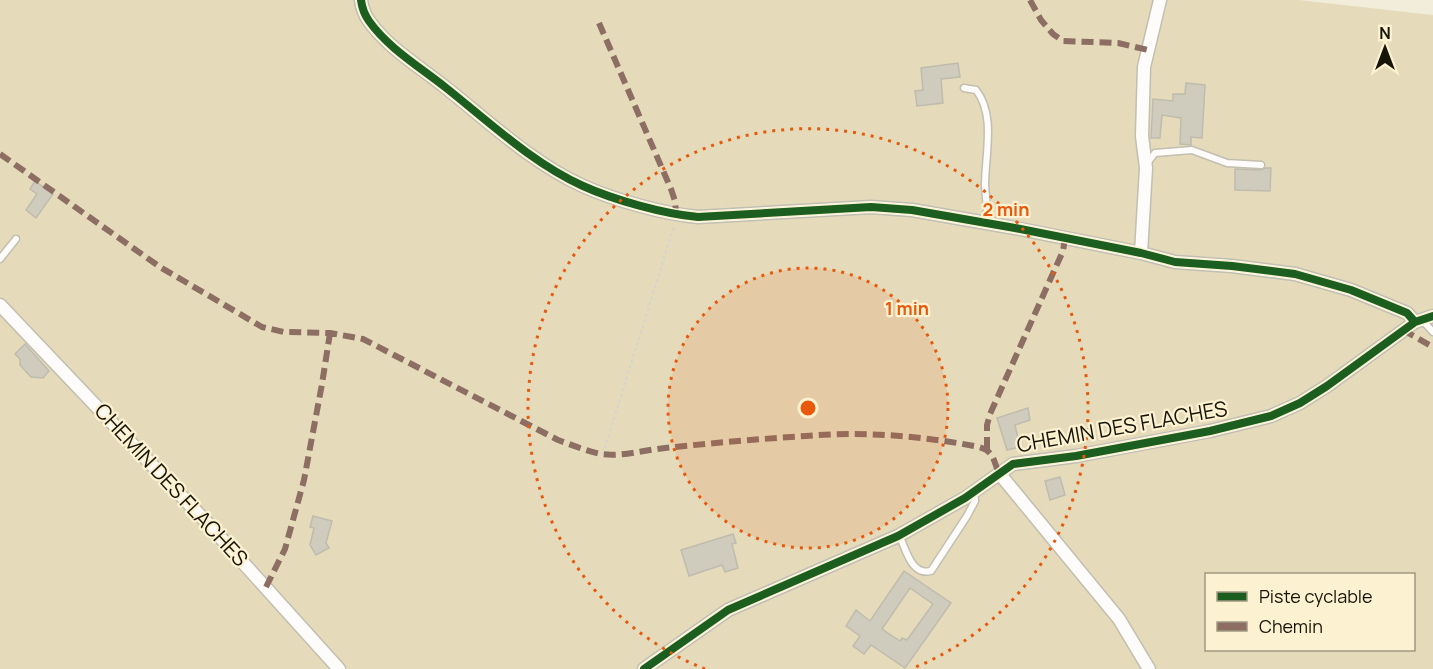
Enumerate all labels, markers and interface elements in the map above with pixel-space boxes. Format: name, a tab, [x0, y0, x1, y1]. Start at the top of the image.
north arrow	[1355, 18, 1415, 78]
text: N	[1379, 22, 1391, 44]
text: 2 min	[983, 197, 1029, 221]
text: 1 min	[885, 296, 929, 320]
street label: CHEMIN DES FLACHES	[1014, 394, 1229, 458]
street label: CHEMIN DES FLACHES	[89, 397, 255, 572]
centre of rings	[798, 398, 818, 418]
legend	[1205, 573, 1415, 651]
text: Piste cyclable	[1259, 584, 1373, 608]
text: Chemin	[1259, 614, 1323, 638]

